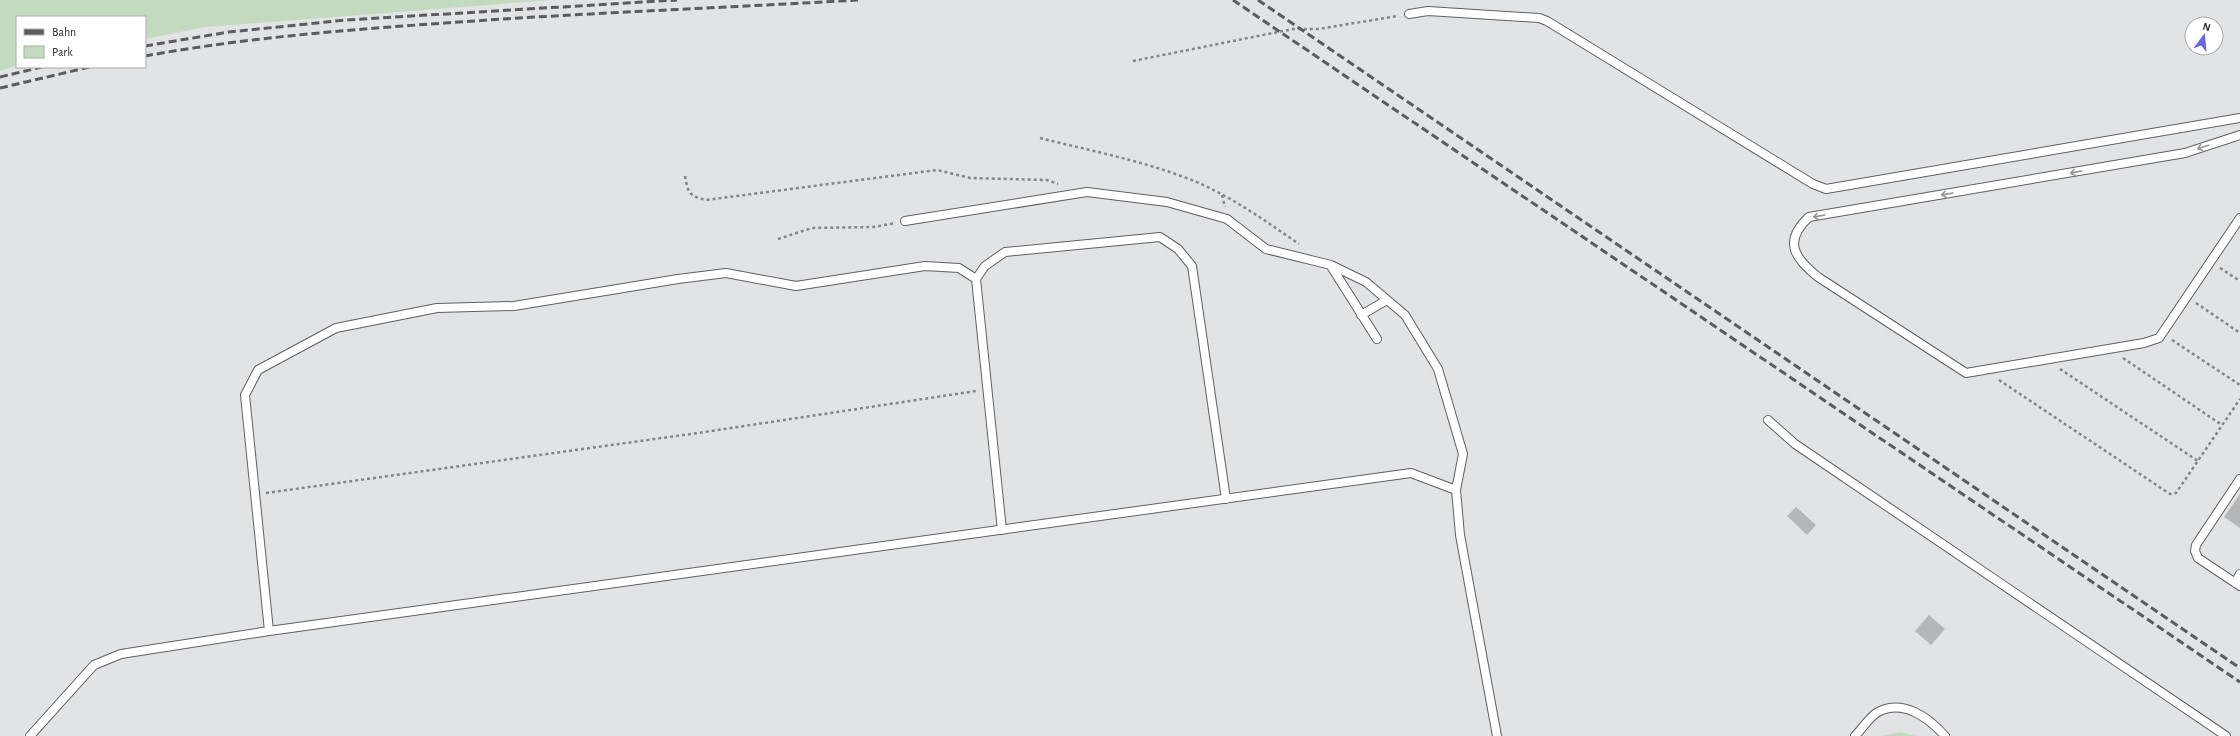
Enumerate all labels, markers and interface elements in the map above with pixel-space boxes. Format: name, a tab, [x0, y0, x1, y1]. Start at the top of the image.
legend	[16, 16, 146, 68]
north arrow	[2184, 16, 2224, 56]
text: N	[2201, 21, 2212, 33]
text: Bahn	[52, 26, 76, 38]
text: Park	[52, 46, 73, 58]
one-way arrow	[2197, 144, 2210, 151]
one-way arrow	[2069, 168, 2082, 176]
one-way arrow	[1941, 190, 1954, 198]
one-way arrow	[1813, 212, 1826, 220]

